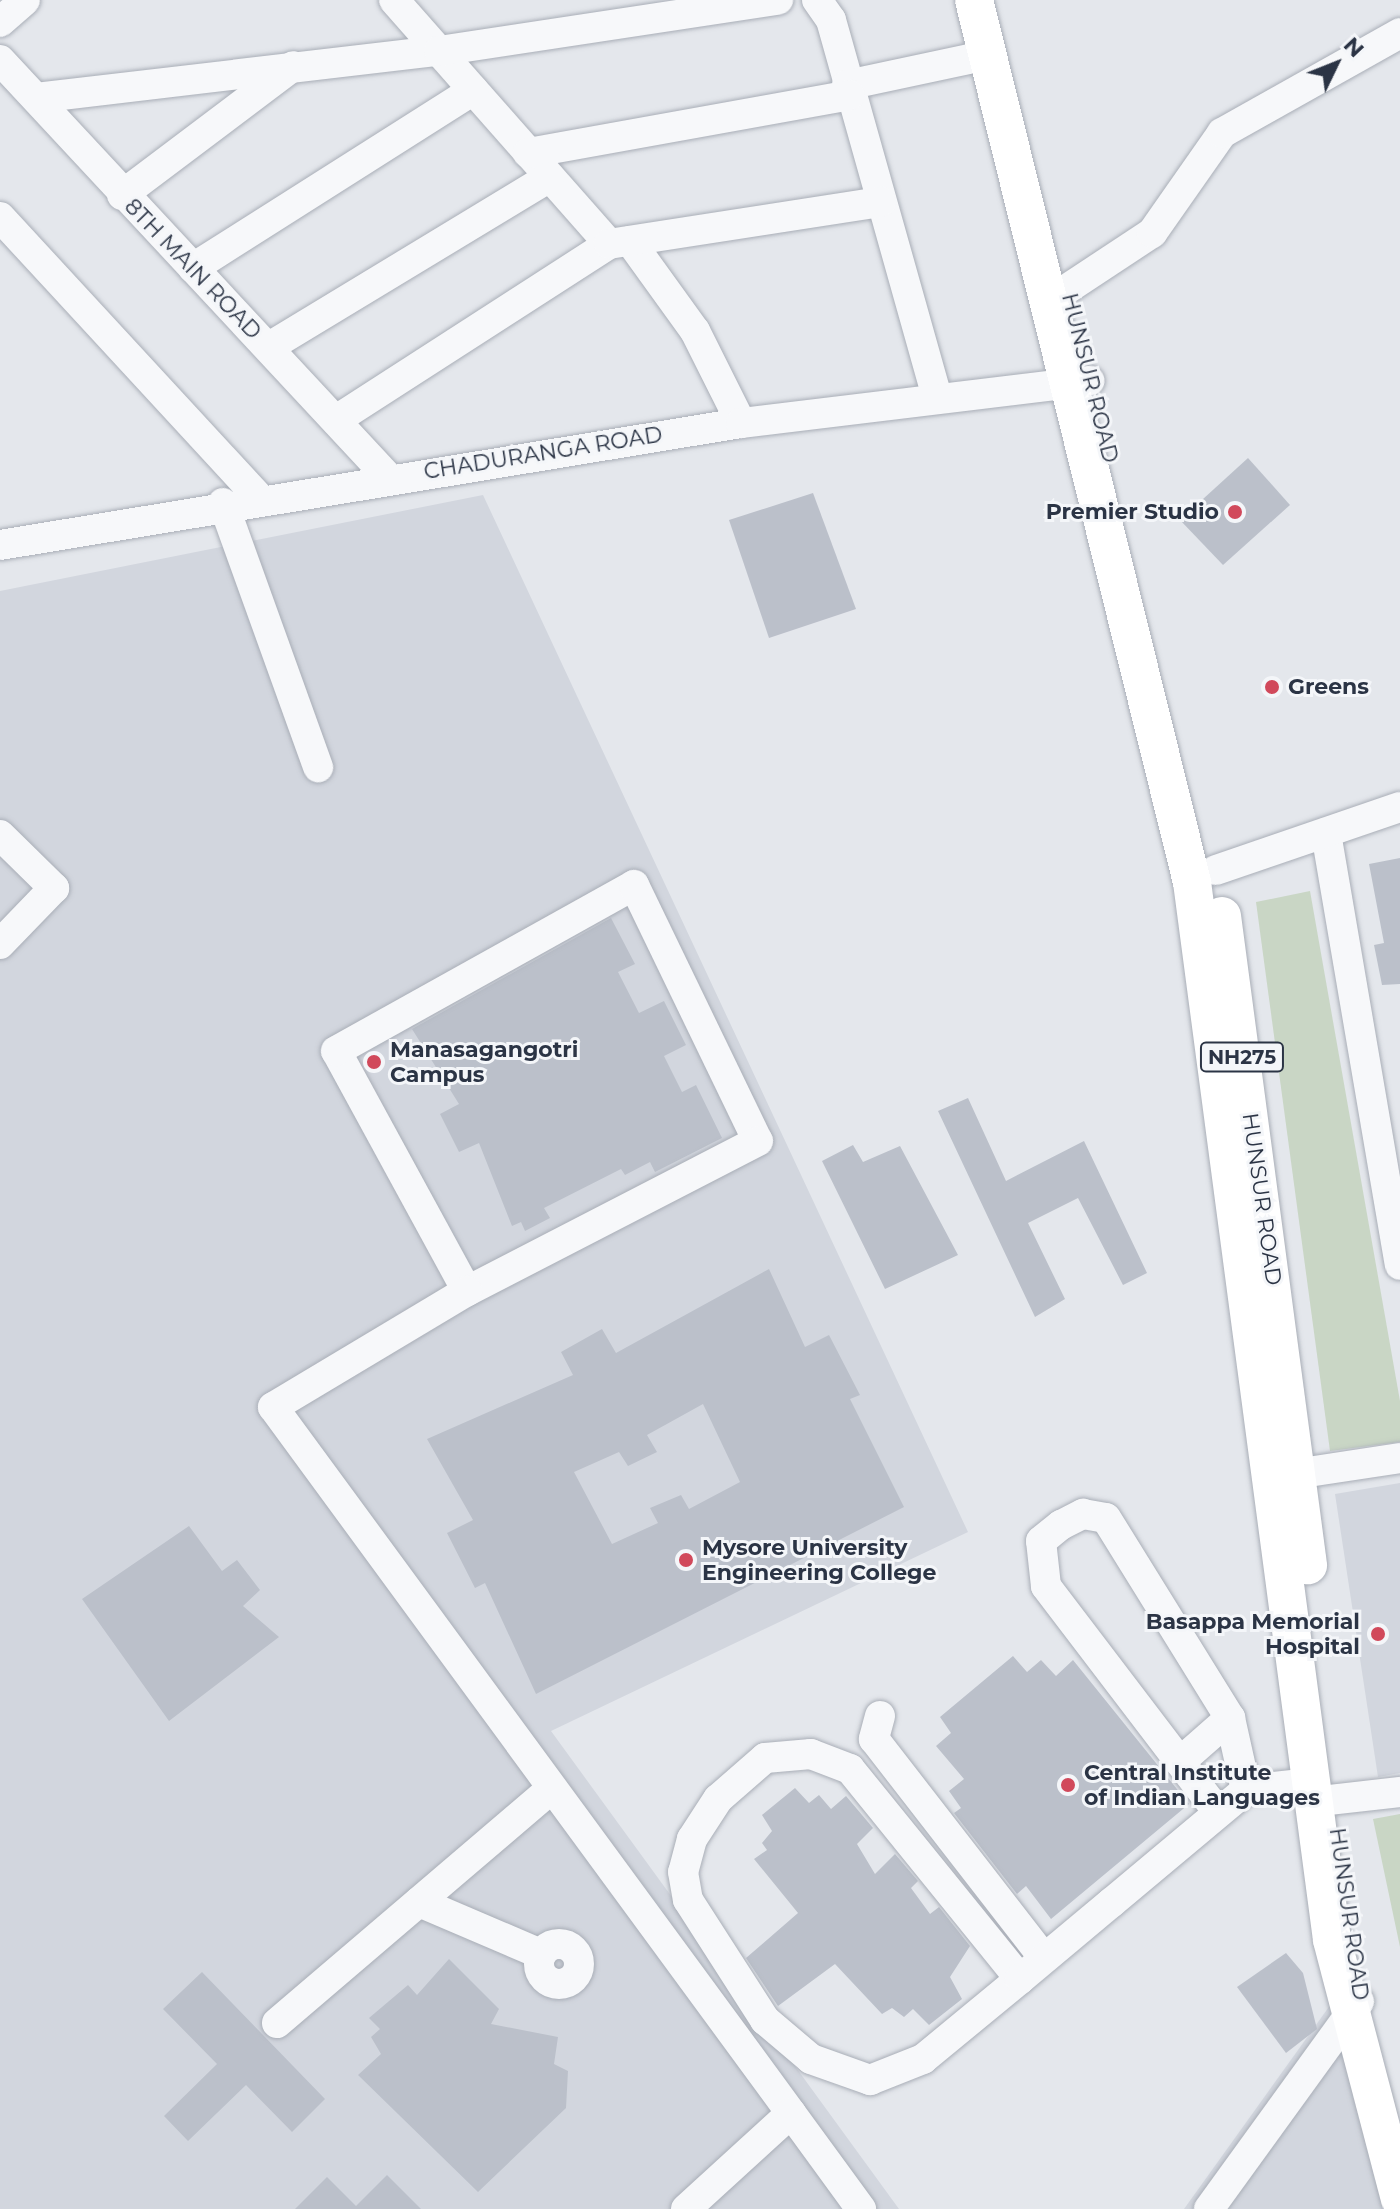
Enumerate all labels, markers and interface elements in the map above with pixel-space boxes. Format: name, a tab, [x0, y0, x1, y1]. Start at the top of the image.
north arrow	[1296, 24, 1376, 104]
text: N	[1338, 32, 1370, 63]
street label: 8TH MAIN ROAD	[119, 193, 267, 345]
street label: HUNSUR ROAD	[1056, 290, 1124, 466]
street label: CHADURANGA ROAD	[422, 421, 664, 485]
place label: Premier Studio	[1046, 499, 1219, 525]
marker: Premier Studio	[1226, 503, 1244, 521]
place label: Greens	[1288, 674, 1369, 700]
marker: Greens	[1263, 678, 1281, 696]
place label: Manasagangotri Campus	[390, 1036, 578, 1088]
road number: NH275	[1198, 1041, 1286, 1073]
marker: Manasagangotri Campus	[365, 1053, 383, 1071]
street label: HUNSUR ROAD	[1237, 1111, 1287, 1287]
place label: Mysore University Engineering College	[702, 1534, 936, 1586]
marker: Mysore University Engineering College	[677, 1551, 695, 1569]
place label: Basappa Memorial Hospital	[1146, 1608, 1360, 1660]
marker: Basappa Memorial Hospital	[1367, 1623, 1389, 1645]
place label: Central Institute of Indian Languages	[1084, 1759, 1320, 1810]
marker: Central Institute of Indian Languages	[1059, 1776, 1077, 1794]
street label: HUNSUR ROAD	[1324, 1826, 1374, 2002]

